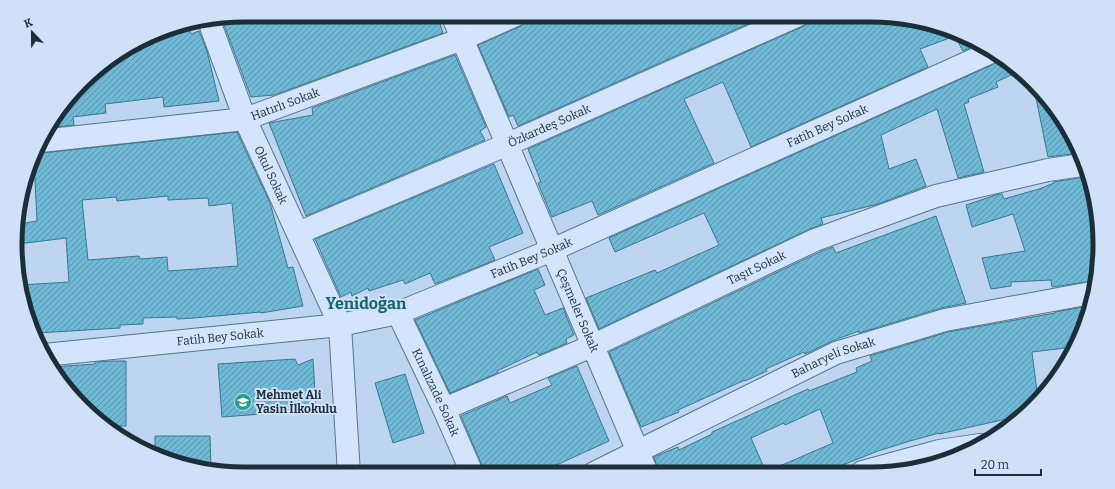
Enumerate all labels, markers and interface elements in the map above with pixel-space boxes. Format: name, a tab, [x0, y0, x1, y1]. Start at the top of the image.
north arrow	[12, 12, 52, 52]
text: K	[22, 16, 35, 31]
street label: Hatırlı Sokak	[249, 85, 322, 123]
street label: Özkardeş Sokak	[505, 101, 593, 150]
street label: Fatih Bey Sokak	[785, 102, 870, 150]
street label: Okul Sokak	[251, 144, 290, 206]
street label: Fatih Bey Sokak	[488, 235, 575, 281]
street label: Taşıt Sokak	[725, 248, 788, 288]
street label: Çeşmeler Sokak	[554, 266, 602, 354]
district label: Yenidoğan	[326, 294, 407, 313]
street label: Fatih Bey Sokak	[176, 326, 264, 349]
street label: Baharyeli Sokak	[789, 334, 877, 381]
street label: Kınalızade Sokak	[409, 346, 462, 439]
place label: Mehmet Ali Yasin İlkokulu	[256, 388, 337, 416]
school or university icon: Mehmet Ali Yasin İlkokulu	[233, 392, 253, 412]
scale bar	[975, 451, 1041, 477]
text: 20 m	[981, 458, 1010, 472]

